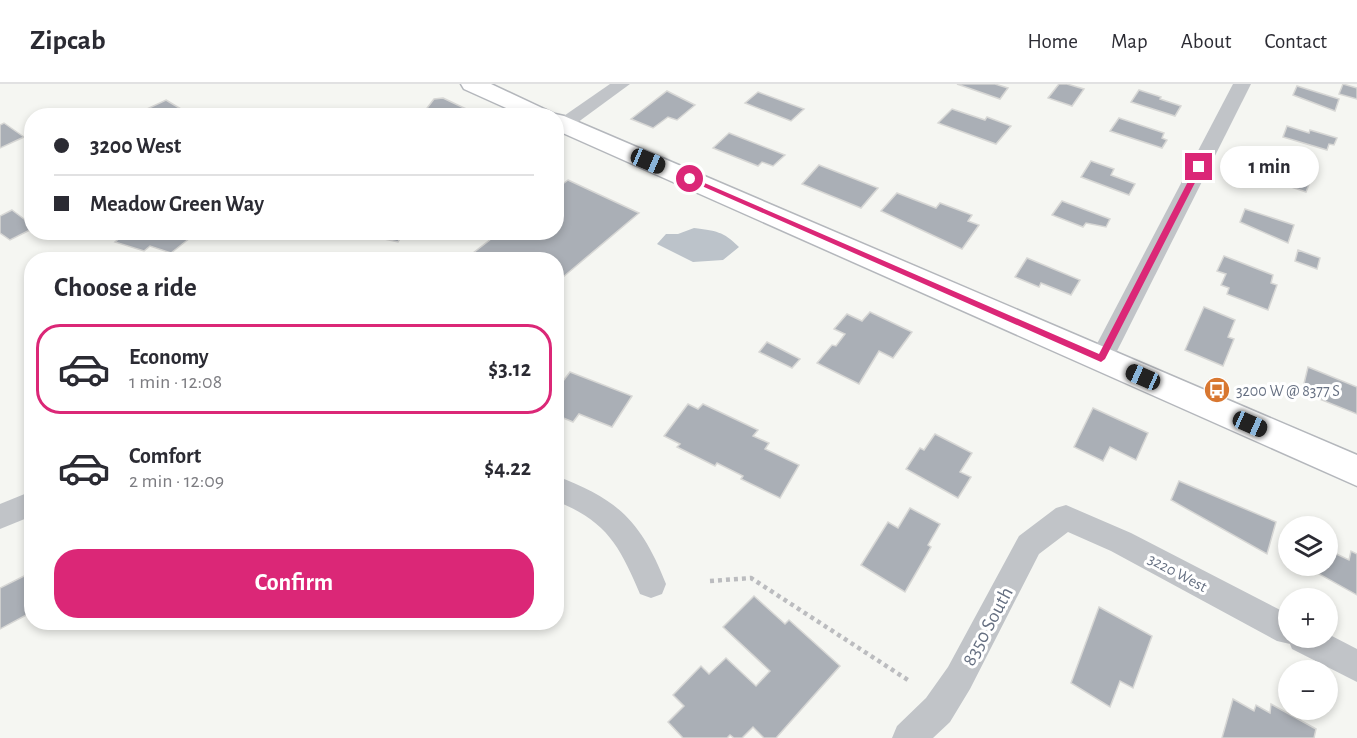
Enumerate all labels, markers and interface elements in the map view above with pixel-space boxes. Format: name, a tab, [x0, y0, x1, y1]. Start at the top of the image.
text: Zipcab	[30, 27, 106, 55]
text: Home	[1027, 31, 1078, 52]
text: Map	[1111, 31, 1148, 52]
text: About	[1181, 31, 1231, 52]
text: Contact	[1264, 31, 1327, 52]
text: 3200 West	[90, 135, 181, 157]
car	[628, 146, 668, 176]
callout: 1 min	[1220, 146, 1319, 188]
route end	[1185, 153, 1212, 180]
text: 1 min	[1248, 157, 1291, 177]
route start	[676, 165, 703, 192]
text: Meadow Green Way	[90, 193, 264, 215]
text: Choose a ride	[54, 274, 197, 301]
icon: car	[57, 342, 111, 396]
text: Economy	[129, 346, 209, 368]
text: $3.12	[488, 358, 531, 380]
car	[1123, 361, 1163, 393]
text: 1 min · 12:08	[129, 372, 222, 392]
bus stop icon: 3200 W @ 8377 S	[1202, 375, 1232, 405]
place label: 3200 W @ 8377 S	[1236, 383, 1340, 399]
car	[1230, 408, 1270, 440]
icon: car	[57, 441, 111, 495]
text: Comfort	[129, 445, 201, 467]
text: $4.22	[484, 457, 531, 479]
text: 2 min · 12:09	[129, 471, 224, 491]
map controls	[1278, 516, 1338, 720]
button: layers	[1278, 516, 1338, 576]
button: Confirm	[54, 549, 534, 618]
street label: 3220 West	[1145, 551, 1210, 595]
street label: 8350 South	[959, 584, 1017, 669]
button: +	[1278, 588, 1338, 648]
button: −	[1278, 660, 1338, 720]

